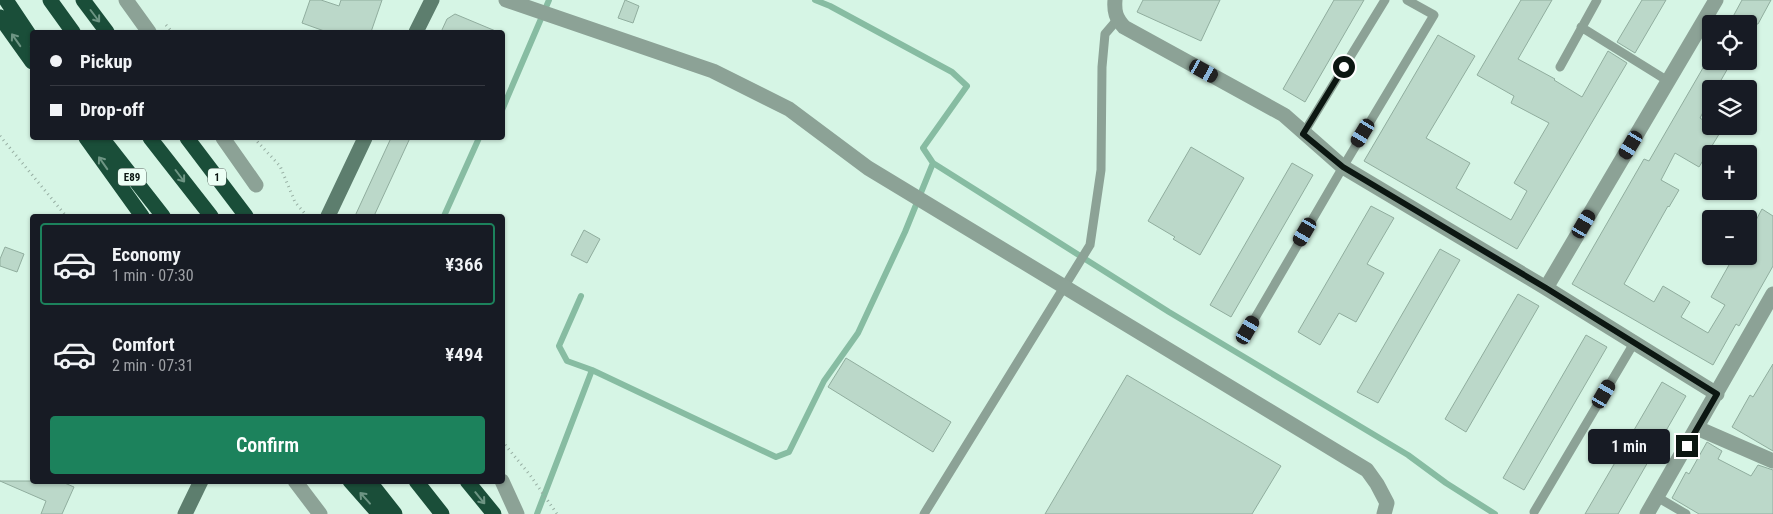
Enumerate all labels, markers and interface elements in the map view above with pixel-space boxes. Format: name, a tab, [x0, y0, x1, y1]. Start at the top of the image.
one-way arrow	[90, 9, 100, 23]
map controls	[1702, 15, 1757, 265]
button: locate	[1702, 15, 1757, 70]
one-way arrow	[11, 33, 21, 47]
text: Pickup	[80, 50, 132, 73]
route start	[1333, 56, 1355, 78]
car	[1187, 57, 1220, 85]
button: layers	[1702, 80, 1757, 135]
text: Drop-off	[80, 98, 144, 121]
car	[1348, 116, 1377, 150]
car	[1616, 128, 1645, 162]
button: +	[1702, 145, 1757, 200]
one-way arrow	[98, 156, 109, 170]
road number: E89	[118, 168, 146, 186]
road number: 1	[208, 168, 226, 186]
one-way arrow	[175, 169, 185, 183]
car	[1570, 207, 1597, 241]
button: −	[1702, 210, 1757, 265]
car	[1291, 215, 1318, 249]
icon: car	[52, 242, 97, 287]
text: Economy	[112, 243, 181, 266]
text: ¥366	[445, 253, 483, 276]
text: 1 min · 07:30	[112, 266, 194, 285]
car	[1234, 313, 1261, 347]
icon: car	[52, 332, 97, 377]
text: Comfort	[112, 333, 175, 356]
text: ¥494	[445, 343, 483, 366]
text: 2 min · 07:31	[112, 356, 194, 375]
car	[1590, 377, 1617, 411]
button: Confirm	[50, 416, 485, 474]
callout: 1 min	[1587, 428, 1670, 464]
route end	[1676, 435, 1698, 457]
text: 1 min	[1611, 437, 1647, 456]
one-way arrow	[359, 491, 370, 504]
one-way arrow	[475, 491, 486, 504]

